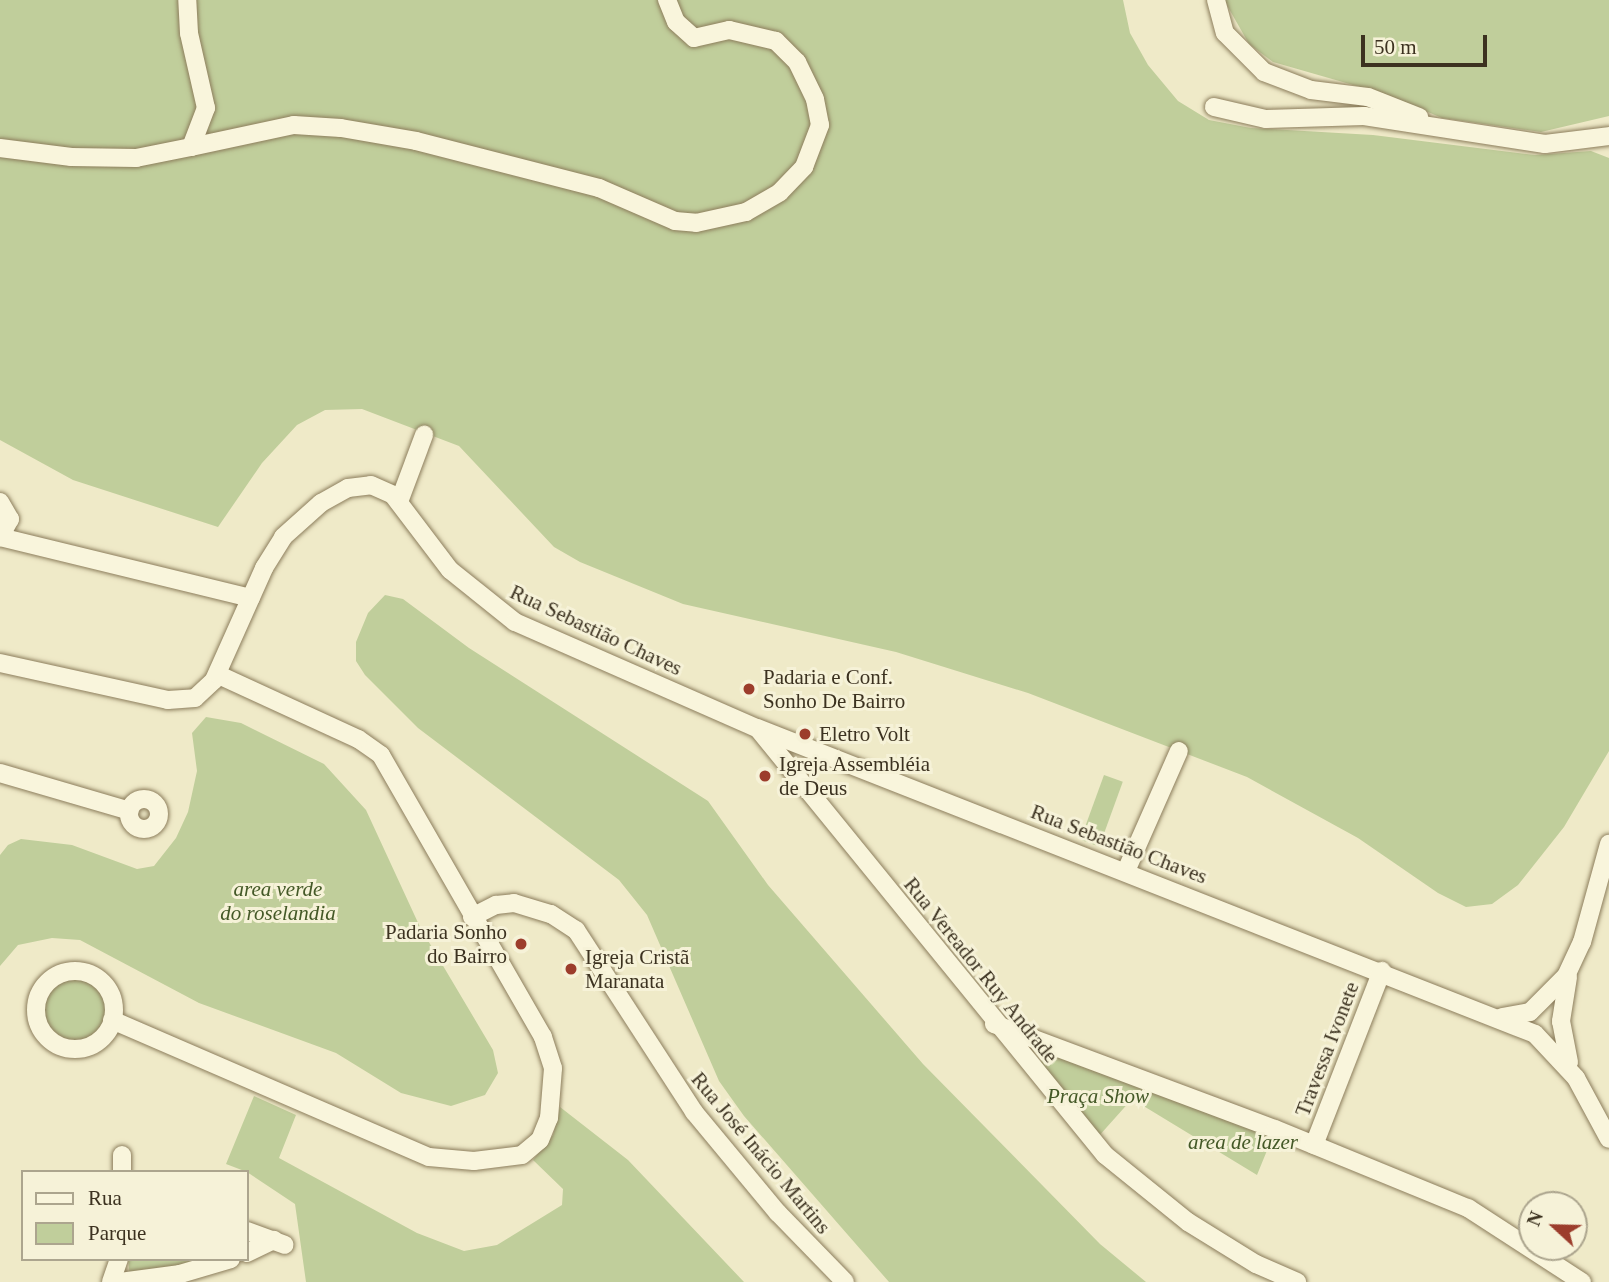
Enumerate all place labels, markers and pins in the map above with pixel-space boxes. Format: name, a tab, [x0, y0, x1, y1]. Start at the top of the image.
place label: Padaria e Conf. Sonho De Bairro	[763, 664, 905, 714]
marker: Padaria e Conf. Sonho De Bairro	[741, 681, 757, 697]
place label: Eletro Volt	[819, 721, 910, 747]
marker: Eletro Volt	[797, 726, 813, 742]
place label: Igreja Assembléia de Deus	[779, 751, 931, 801]
marker: Igreja Assembléia de Deus	[757, 768, 773, 784]
place label: Padaria Sonho do Bairro	[385, 919, 507, 969]
marker: Padaria Sonho do Bairro	[513, 936, 529, 952]
place label: Igreja Cristã Maranata	[585, 944, 689, 994]
marker: Igreja Cristã Maranata	[563, 961, 579, 977]

